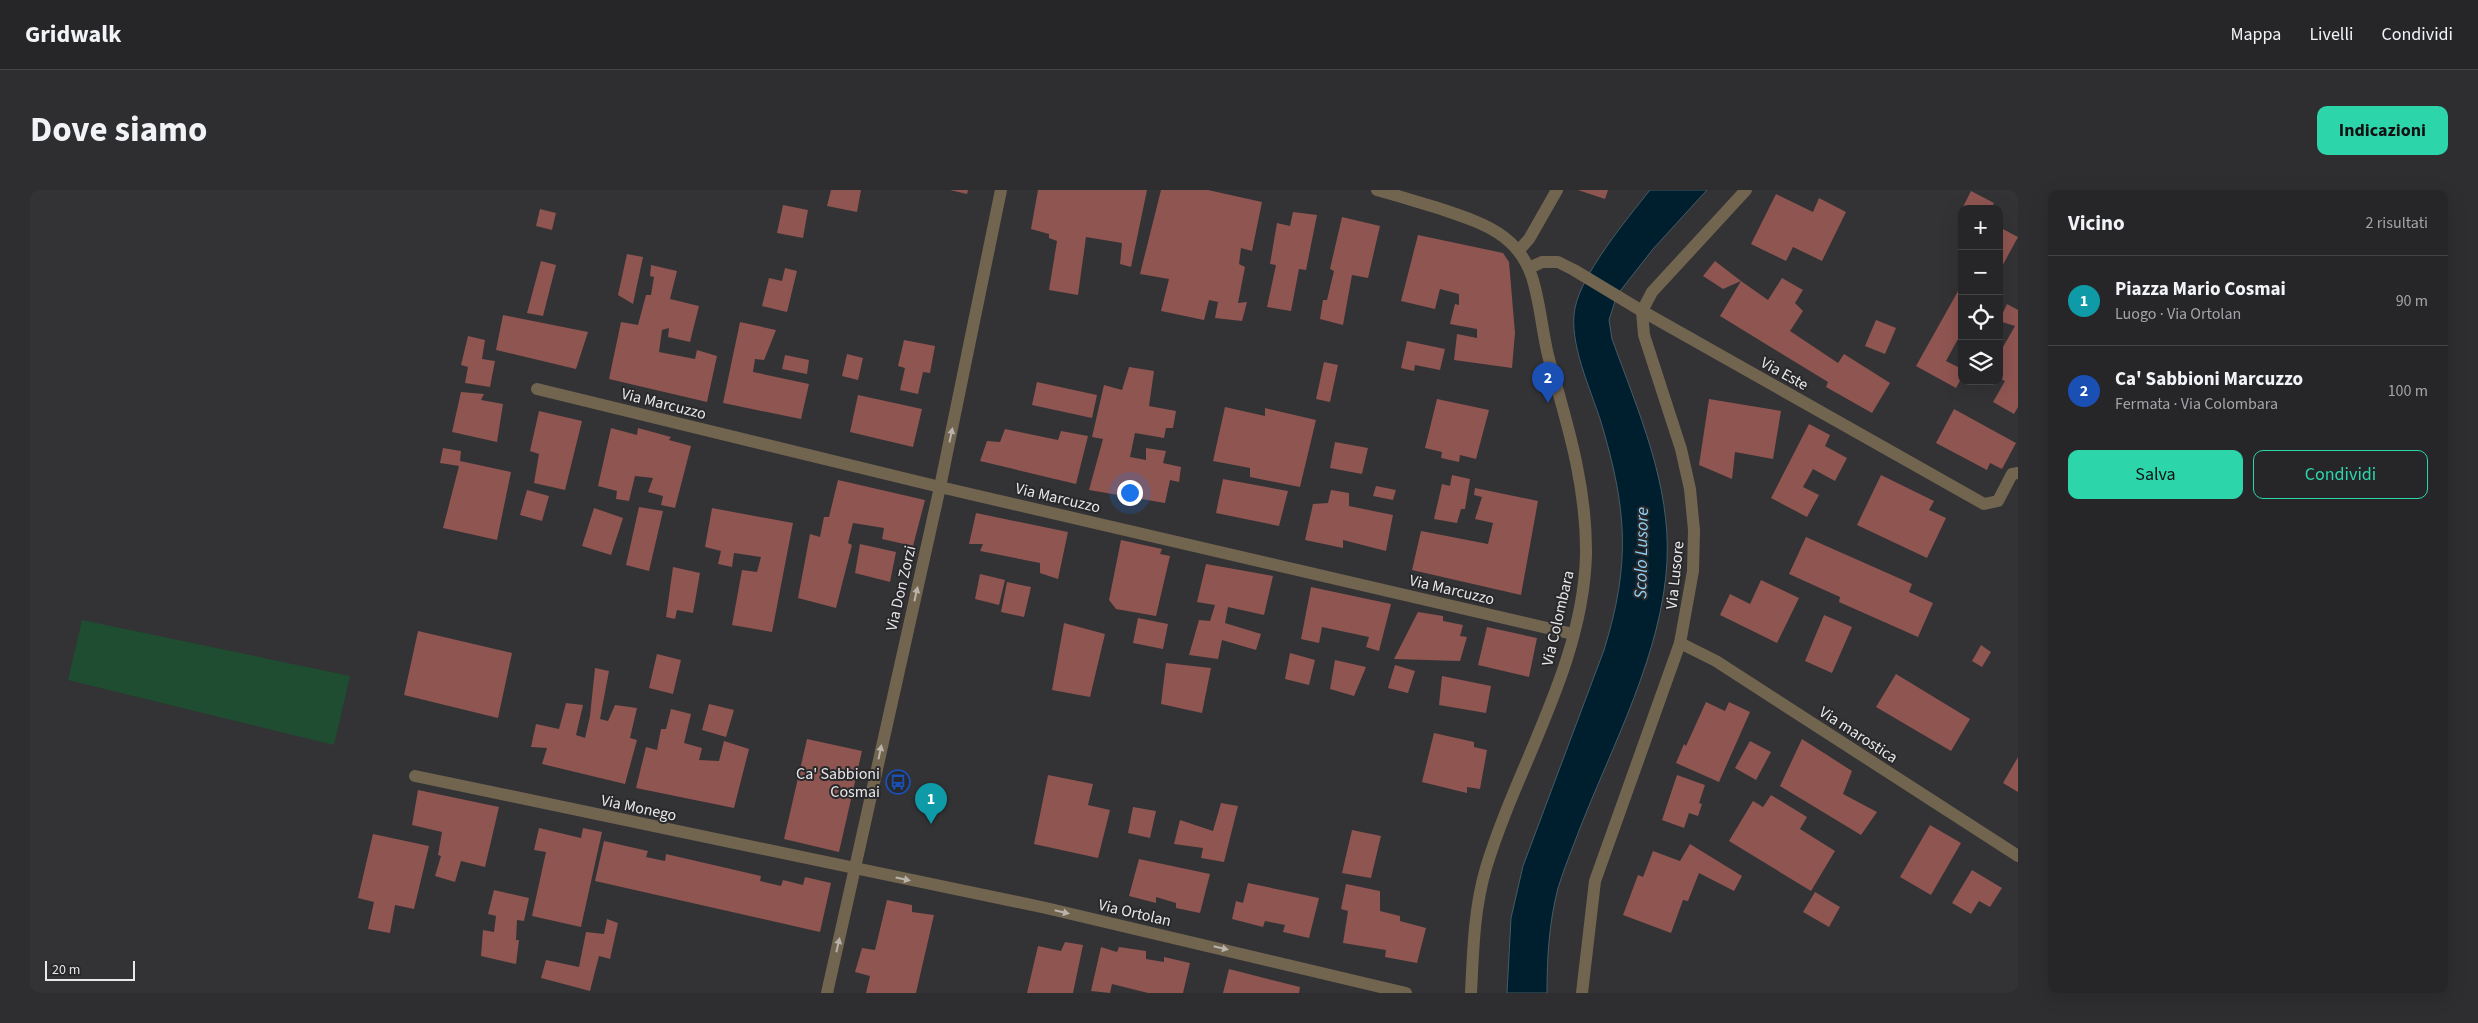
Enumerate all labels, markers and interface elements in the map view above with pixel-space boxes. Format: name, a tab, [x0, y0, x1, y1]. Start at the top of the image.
text: Gridwalk	[25, 17, 121, 52]
text: Mappa	[2230, 22, 2281, 47]
text: Livelli	[2309, 22, 2353, 47]
text: Condividi	[2381, 22, 2453, 47]
text: Dove siamo	[30, 105, 208, 155]
button: Indicazioni	[2317, 106, 2448, 155]
map controls	[1958, 205, 2003, 385]
button: +	[1958, 205, 2003, 250]
text: Vicino	[2068, 208, 2125, 238]
text: 2 risultati	[2366, 212, 2428, 234]
button: −	[1958, 250, 2003, 295]
text: Piazza Mario Cosmai	[2115, 276, 2286, 303]
text: 1	[2080, 290, 2088, 312]
text: 90 m	[2396, 290, 2428, 312]
button: locate	[1958, 295, 2003, 340]
text: Luogo · Via Ortolan	[2115, 303, 2241, 325]
button: layers	[1958, 340, 2003, 385]
street label: Via Este	[1757, 352, 1812, 396]
pin: 2	[1532, 362, 1564, 403]
text: Ca' Sabbioni Marcuzzo	[2115, 366, 2303, 393]
text: 2	[2080, 380, 2088, 402]
text: 100 m	[2388, 380, 2428, 402]
street label: Via Marcuzzo	[619, 383, 708, 425]
text: Fermata · Via Colombara	[2115, 393, 2278, 415]
one-way arrow	[947, 428, 955, 443]
button: Salva	[2068, 450, 2243, 499]
button: Condividi	[2253, 450, 2428, 499]
street label: Via Marcuzzo	[1013, 478, 1102, 518]
your location	[1117, 480, 1143, 506]
water label: Scolo Lusore	[1628, 506, 1655, 599]
street label: Via Lusore	[1660, 540, 1690, 610]
street label: Via Don Zorzi	[880, 543, 921, 633]
street label: Via Colombara	[1536, 568, 1580, 668]
street label: Via Marcuzzo	[1407, 570, 1496, 610]
one-way arrow	[912, 586, 920, 601]
street label: Via marostica	[1815, 701, 1902, 769]
one-way arrow	[876, 745, 884, 760]
place label: Ca' Sabbioni Cosmai	[796, 763, 880, 803]
bus stop icon: Ca' Sabbioni Cosmai	[885, 769, 911, 795]
pin: 1	[915, 783, 947, 824]
street label: Via Monego	[599, 789, 679, 827]
one-way arrow	[896, 875, 911, 883]
street label: Via Ortolan	[1096, 894, 1173, 932]
one-way arrow	[1055, 908, 1070, 916]
one-way arrow	[834, 938, 842, 953]
one-way arrow	[1213, 944, 1228, 952]
scale bar	[45, 958, 135, 981]
text: 20 m	[52, 960, 80, 980]

